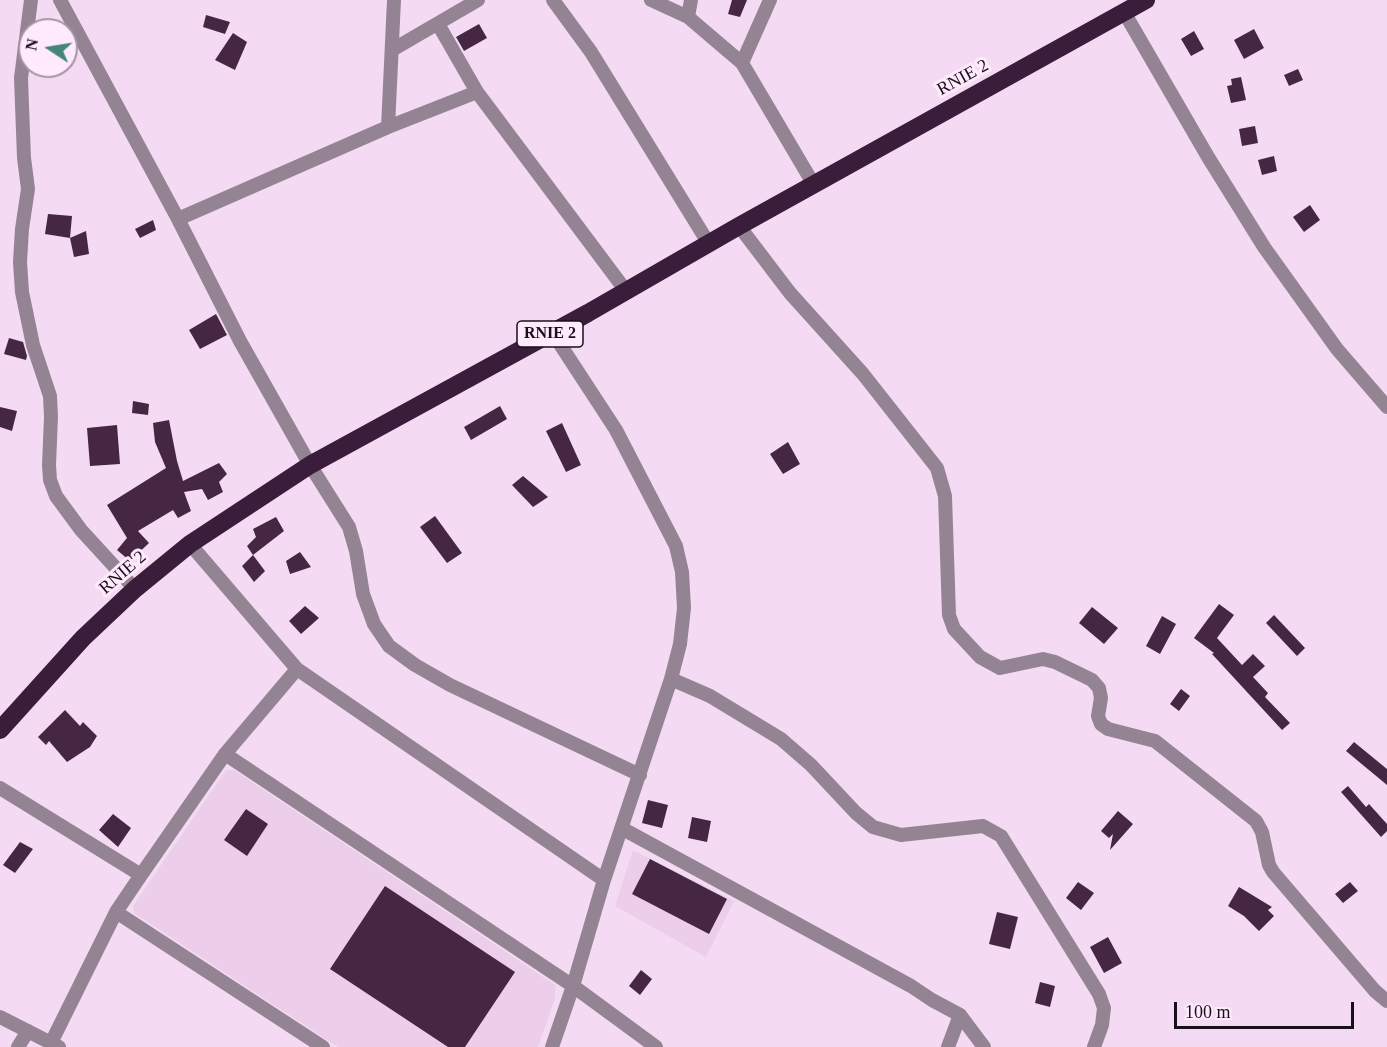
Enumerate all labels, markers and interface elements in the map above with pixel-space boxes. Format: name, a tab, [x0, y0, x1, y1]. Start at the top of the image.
north arrow	[18, 18, 78, 78]
text: N	[22, 37, 41, 52]
street label: RNIE 2	[933, 55, 993, 101]
road number: RNIE 2	[517, 321, 583, 347]
street label: RNIE 2	[95, 547, 151, 599]
scale bar	[1177, 990, 1357, 1028]
text: 100 m	[1185, 1002, 1231, 1022]

